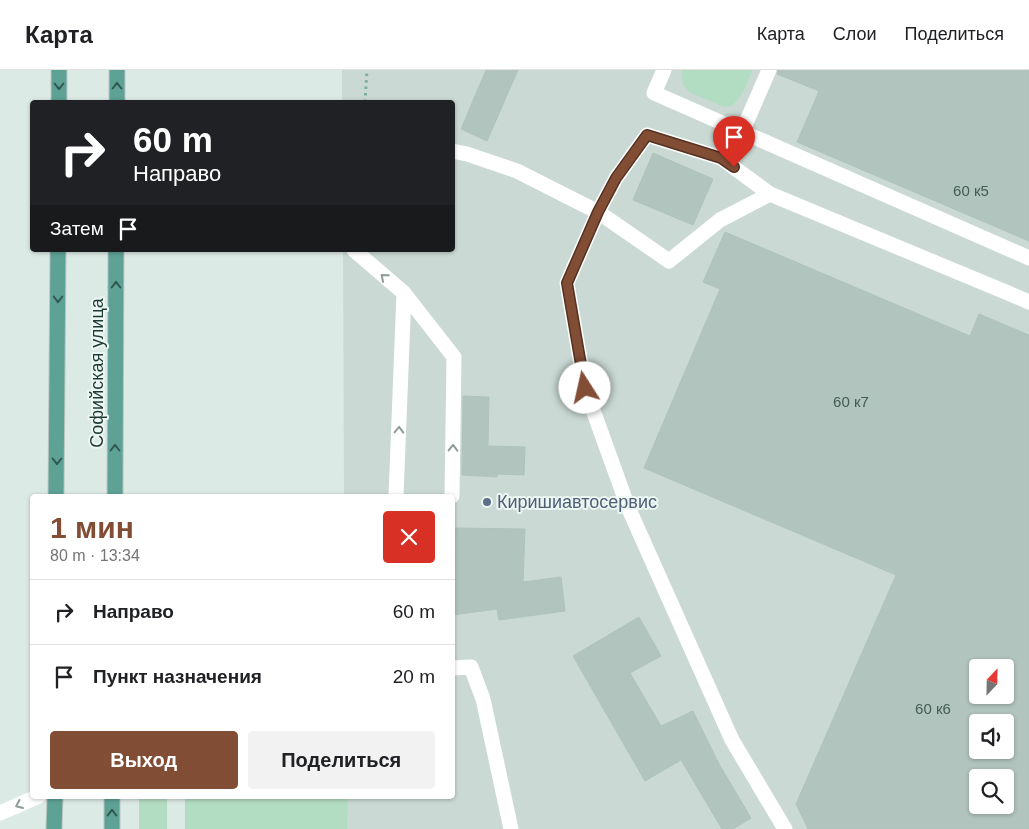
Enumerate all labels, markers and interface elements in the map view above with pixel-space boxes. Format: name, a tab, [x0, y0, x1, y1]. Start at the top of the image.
text: Карта	[25, 21, 93, 48]
text: Карта	[757, 24, 805, 44]
text: Слои	[833, 24, 877, 44]
text: Поделиться	[905, 24, 1004, 44]
one-way arrow	[112, 82, 122, 90]
one-way arrow	[54, 83, 64, 91]
pin	[713, 116, 755, 167]
icon: right	[50, 120, 115, 185]
text: 60 m	[133, 120, 213, 159]
icon: arrive	[720, 123, 748, 151]
text: Направо	[133, 161, 221, 186]
house number: 60 к5	[953, 182, 989, 199]
icon: arrive	[114, 215, 142, 243]
text: Затем	[50, 218, 104, 239]
one-way arrow	[381, 273, 390, 282]
one-way arrow	[111, 281, 121, 288]
one-way arrow	[53, 295, 63, 303]
street label: Софийская улица	[87, 297, 107, 448]
position arrow	[558, 361, 610, 413]
house number: 60 к7	[833, 393, 869, 410]
one-way arrow	[393, 426, 404, 434]
one-way arrow	[110, 443, 120, 451]
one-way arrow	[447, 443, 458, 451]
one-way arrow	[52, 458, 62, 465]
place label: Киришиавтосервис	[497, 492, 657, 512]
marker: Киришиавтосервис	[481, 496, 493, 508]
text: 1 мин	[50, 511, 134, 544]
button: close	[383, 511, 435, 563]
text: 80 m · 13:34	[50, 547, 140, 564]
icon: right	[50, 598, 78, 626]
text: Направо	[93, 601, 174, 622]
text: 60 m	[393, 601, 435, 622]
north arrow	[969, 659, 1014, 704]
map controls	[969, 659, 1014, 814]
icon: arrive	[50, 663, 78, 691]
text: Пункт назначения	[93, 666, 262, 687]
text: 20 m	[393, 666, 435, 687]
house number: 60 к6	[915, 700, 951, 717]
button: sound	[969, 714, 1014, 759]
button: Выход	[50, 731, 238, 789]
button: Поделиться	[248, 731, 435, 789]
button: search	[969, 769, 1014, 814]
one-way arrow	[16, 799, 24, 809]
one-way arrow	[107, 808, 117, 816]

